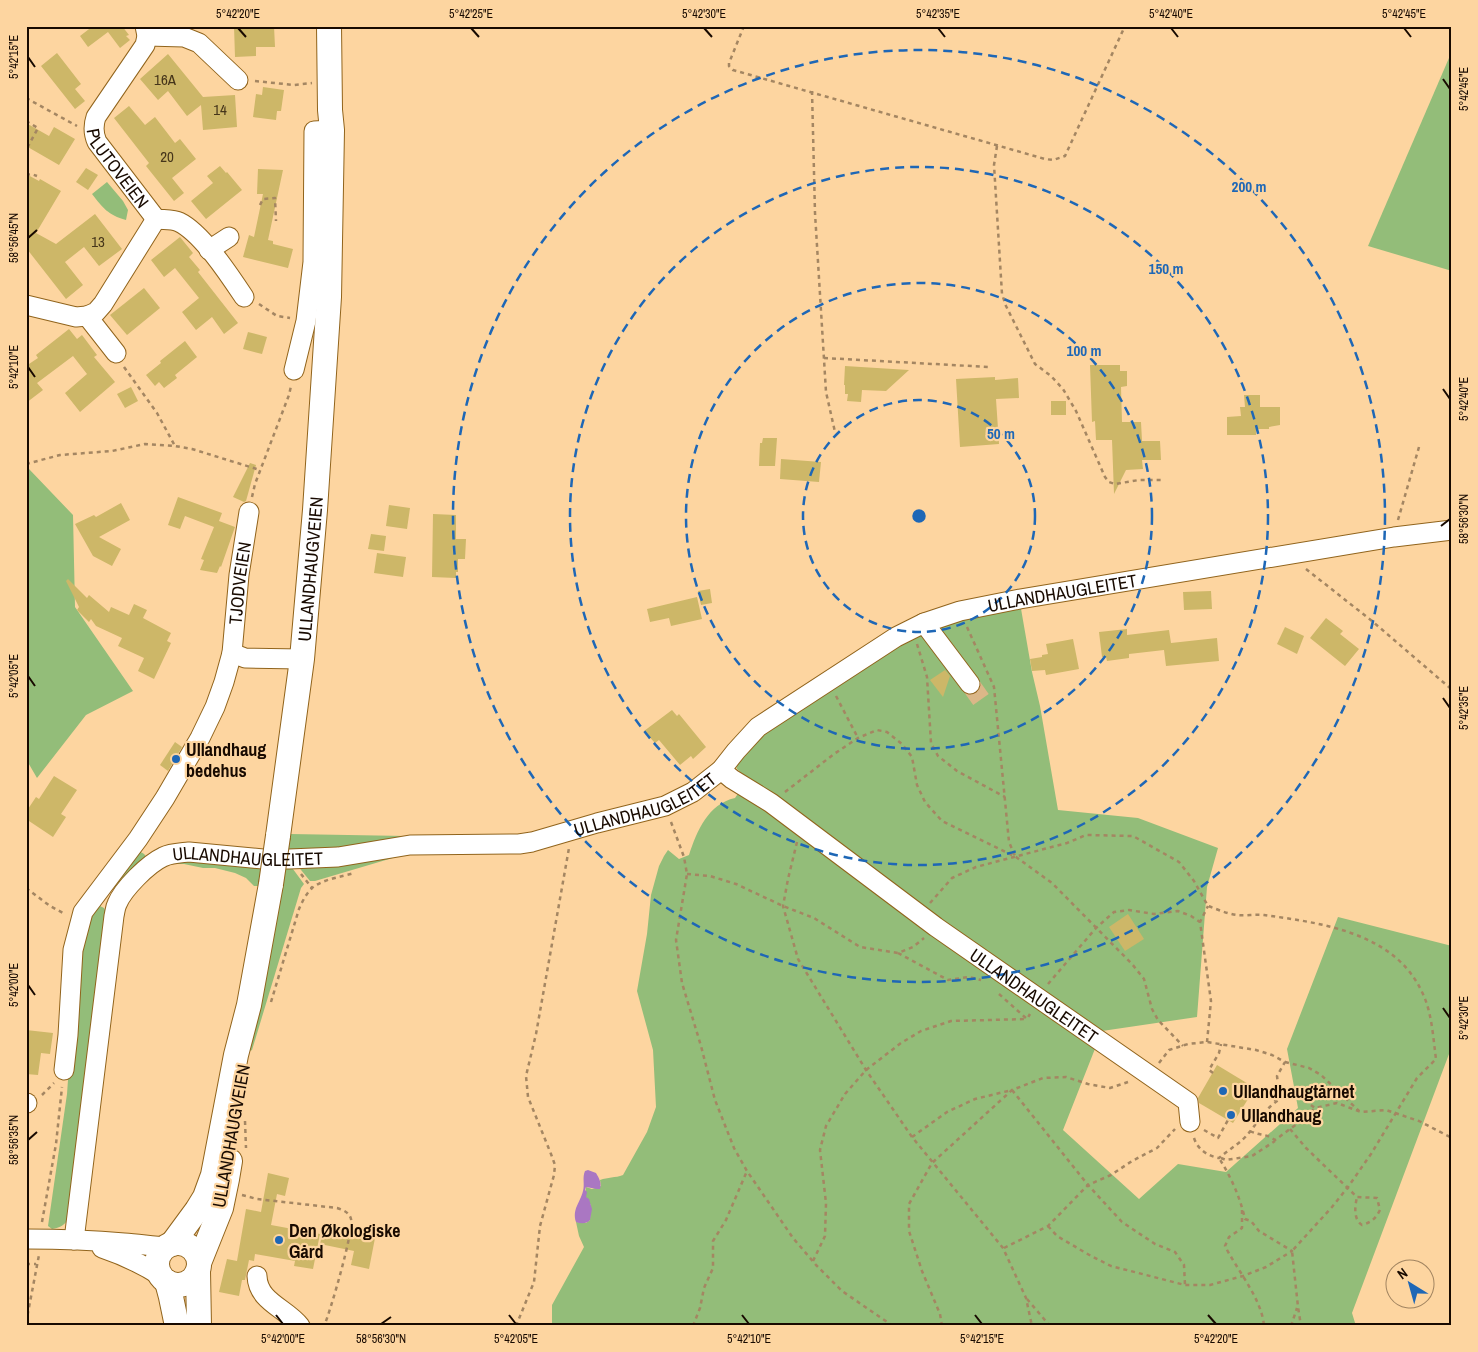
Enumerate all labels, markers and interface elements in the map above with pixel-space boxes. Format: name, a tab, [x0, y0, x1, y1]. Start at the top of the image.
text: 5°42'20"E	[216, 6, 260, 22]
text: 5°42'25"E	[449, 6, 493, 22]
text: 5°42'30"E	[682, 6, 726, 22]
text: 5°42'35"E	[916, 6, 960, 22]
text: 5°42'40"E	[1149, 6, 1193, 22]
text: 5°42'45"E	[1382, 6, 1426, 22]
text: 5°42'15"E	[6, 35, 22, 79]
text: 5°42'45"E	[1456, 67, 1472, 111]
house number: 16A	[154, 69, 177, 90]
house number: 14	[213, 99, 227, 120]
street label: PLUTOVEIEN	[81, 126, 155, 213]
house number: 20	[160, 146, 174, 167]
text: 200 m	[1232, 176, 1266, 197]
text: 58°56'45"N	[6, 213, 22, 263]
house number: 13	[91, 231, 105, 252]
text: 150 m	[1149, 258, 1183, 279]
text: 100 m	[1067, 340, 1101, 361]
text: 5°42'10"E	[6, 345, 22, 389]
text: 5°42'40"E	[1456, 377, 1472, 421]
text: 50 m	[987, 423, 1015, 444]
text: 58°56'30"N	[1456, 494, 1472, 544]
street label: ULLANDHAUGVEIEN	[291, 496, 328, 642]
centre of rings	[910, 507, 928, 525]
street label: TJODVEIEN	[222, 540, 257, 625]
street label: ULLANDHAUGLEITET	[985, 567, 1139, 618]
text: 5°42'05"E	[6, 654, 22, 698]
text: 5°42'35"E	[1456, 686, 1472, 730]
place label: Ullandhaug bedehus	[186, 737, 266, 783]
marker: Ullandhaug bedehus	[170, 753, 182, 765]
street label: ULLANDHAUGLEITET	[571, 766, 721, 842]
street label: ULLANDHAUGLEITET	[171, 839, 324, 872]
street label: ULLANDHAUGLEITET	[965, 942, 1103, 1049]
text: 5°42'00"E	[6, 963, 22, 1007]
text: 5°42'30"E	[1456, 996, 1472, 1040]
street label: ULLANDHAUGVEIEN	[206, 1062, 256, 1210]
place label: Ullandhaugtårnet	[1233, 1079, 1354, 1104]
marker: Ullandhaugtårnet	[1217, 1085, 1229, 1097]
place label: Ullandhaug	[1241, 1103, 1321, 1128]
marker: Ullandhaug	[1225, 1109, 1237, 1121]
text: 58°56'35"N	[6, 1115, 22, 1165]
place label: Den Økologiske Gård	[289, 1218, 401, 1264]
marker: Den Økologiske Gård	[273, 1234, 285, 1246]
north arrow	[1386, 1260, 1436, 1310]
text: N	[1393, 1264, 1411, 1283]
text: 5°42'00"E	[261, 1331, 305, 1347]
text: 58°56'30"N	[356, 1331, 406, 1347]
text: 5°42'05"E	[494, 1331, 538, 1347]
text: 5°42'10"E	[727, 1331, 771, 1347]
text: 5°42'15"E	[960, 1331, 1004, 1347]
text: 5°42'20"E	[1194, 1331, 1238, 1347]

